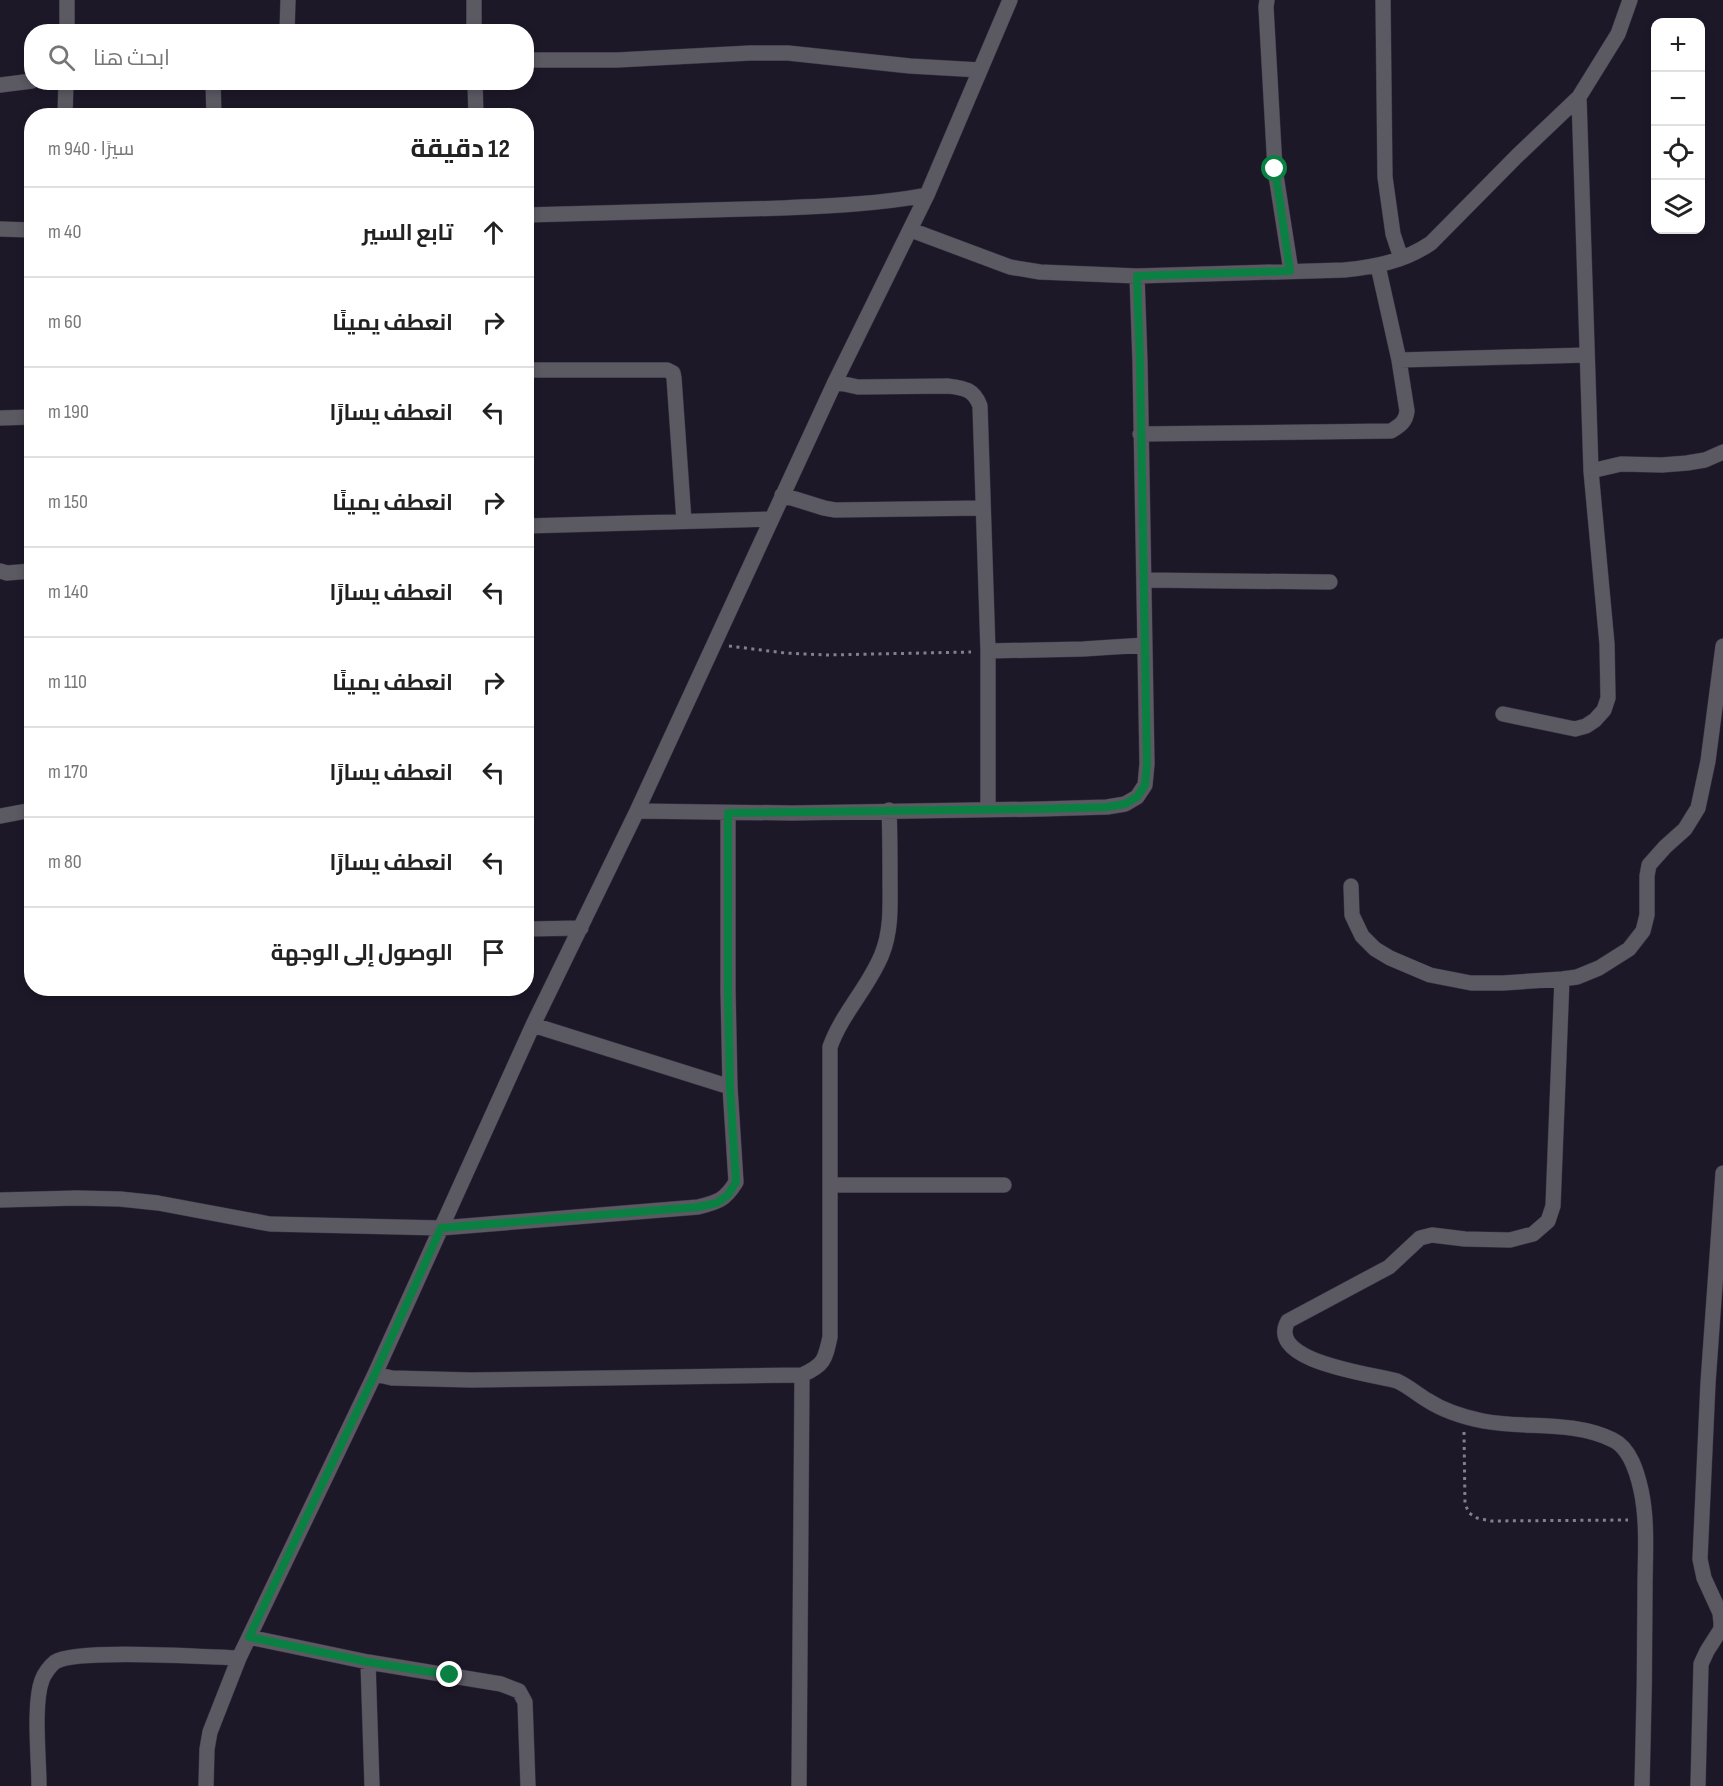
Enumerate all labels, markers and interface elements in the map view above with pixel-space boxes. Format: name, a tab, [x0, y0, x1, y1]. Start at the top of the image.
map controls	[1651, 18, 1705, 234]
button: +	[1651, 18, 1705, 72]
search box	[24, 24, 534, 90]
icon: search	[45, 41, 78, 74]
text: ابحث هنا	[93, 45, 170, 72]
button: −	[1651, 72, 1705, 126]
button: locate	[1651, 126, 1705, 180]
text: 12 دقيقة	[411, 134, 510, 165]
text: سيرًا · 940 m	[48, 137, 134, 161]
route start	[1261, 155, 1287, 181]
button: layers	[1651, 180, 1705, 234]
icon: ahead	[477, 216, 510, 249]
text: 40 m	[48, 220, 81, 244]
text: تابع السير	[362, 220, 453, 247]
icon: right	[477, 306, 510, 339]
text: 60 m	[48, 310, 82, 334]
text: انعطف يمينًا	[332, 310, 453, 337]
icon: left	[477, 396, 510, 429]
text: 190 m	[48, 400, 89, 424]
text: انعطف يسارًا	[330, 400, 453, 427]
icon: right	[477, 486, 510, 519]
text: 150 m	[48, 490, 88, 514]
text: انعطف يمينًا	[332, 490, 453, 517]
icon: left	[477, 576, 510, 609]
text: 140 m	[48, 580, 88, 604]
text: انعطف يسارًا	[330, 580, 453, 607]
icon: right	[477, 666, 510, 699]
text: 110 m	[48, 670, 87, 694]
text: انعطف يمينًا	[332, 670, 453, 697]
icon: left	[477, 756, 510, 789]
text: 170 m	[48, 760, 88, 784]
text: انعطف يسارًا	[330, 760, 453, 787]
icon: left	[477, 846, 510, 879]
text: 80 m	[48, 850, 82, 874]
text: انعطف يسارًا	[330, 850, 453, 877]
icon: arrive	[477, 936, 510, 969]
text: الوصول إلى الوجهة	[271, 940, 453, 967]
route end	[436, 1661, 462, 1687]

